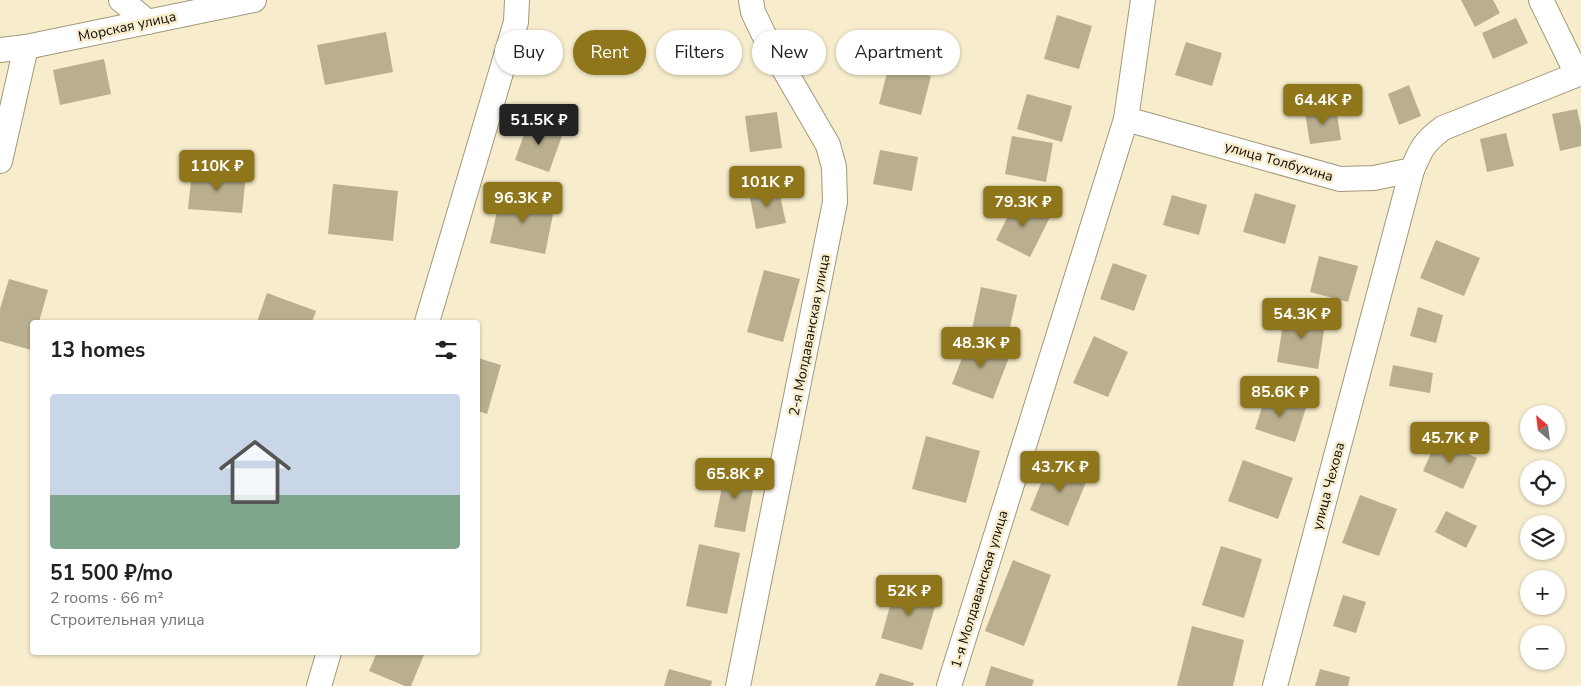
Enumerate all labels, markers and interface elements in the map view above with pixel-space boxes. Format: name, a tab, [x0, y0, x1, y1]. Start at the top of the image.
street label: Морская улица	[76, 7, 178, 46]
chip: Buy	[495, 30, 563, 75]
chip: Rent	[573, 30, 646, 75]
chip: Filters	[656, 30, 742, 75]
chip: New	[752, 30, 826, 75]
chip: Apartment	[836, 30, 960, 75]
pin: 64.4K ₽	[1277, 84, 1369, 126]
text: 64.4K ₽	[1294, 89, 1352, 111]
pin: 51.5K ₽	[493, 104, 585, 146]
text: 51.5K ₽	[510, 109, 568, 131]
street label: улица Толбухина	[1222, 137, 1335, 186]
pin: 110K ₽	[176, 150, 258, 192]
text: 110K ₽	[190, 155, 244, 177]
pin: 101K ₽	[726, 166, 808, 208]
text: 101K ₽	[740, 171, 794, 193]
pin: 96.3K ₽	[477, 182, 569, 224]
pin: 79.3K ₽	[977, 186, 1069, 228]
text: 96.3K ₽	[494, 187, 552, 209]
text: 79.3K ₽	[994, 191, 1052, 213]
street label: 2-я Молдаванская улица	[784, 253, 834, 418]
pin: 54.3K ₽	[1256, 298, 1348, 340]
text: 54.3K ₽	[1273, 303, 1331, 325]
pin: 48.3K ₽	[935, 326, 1027, 369]
text: 48.3K ₽	[952, 332, 1010, 354]
text: 13 homes	[50, 336, 145, 364]
icon: filters	[432, 336, 460, 364]
pin: 85.6K ₽	[1234, 376, 1326, 418]
text: 85.6K ₽	[1251, 381, 1309, 403]
north arrow	[1520, 405, 1565, 450]
map controls	[1520, 405, 1565, 670]
pin: 45.7K ₽	[1404, 422, 1496, 464]
icon: home	[210, 427, 300, 517]
text: 45.7K ₽	[1421, 427, 1479, 449]
street label: улица Чехова	[1308, 440, 1349, 532]
pin: 43.7K ₽	[1014, 450, 1106, 493]
text: 43.7K ₽	[1031, 456, 1089, 478]
pin: 65.8K ₽	[689, 458, 781, 500]
button: locate	[1520, 460, 1565, 505]
text: 65.8K ₽	[706, 463, 764, 485]
street label: 1-я Молдаванская улица	[946, 508, 1013, 670]
button: layers	[1520, 515, 1565, 560]
text: 51 500 ₽/mo	[50, 559, 173, 587]
button: +	[1520, 570, 1565, 615]
pin: 52K ₽	[874, 574, 944, 617]
text: 52K ₽	[887, 580, 931, 602]
text: 2 rooms · 66 m²	[50, 587, 163, 609]
text: Строительная улица	[50, 609, 205, 631]
button: −	[1520, 625, 1565, 670]

